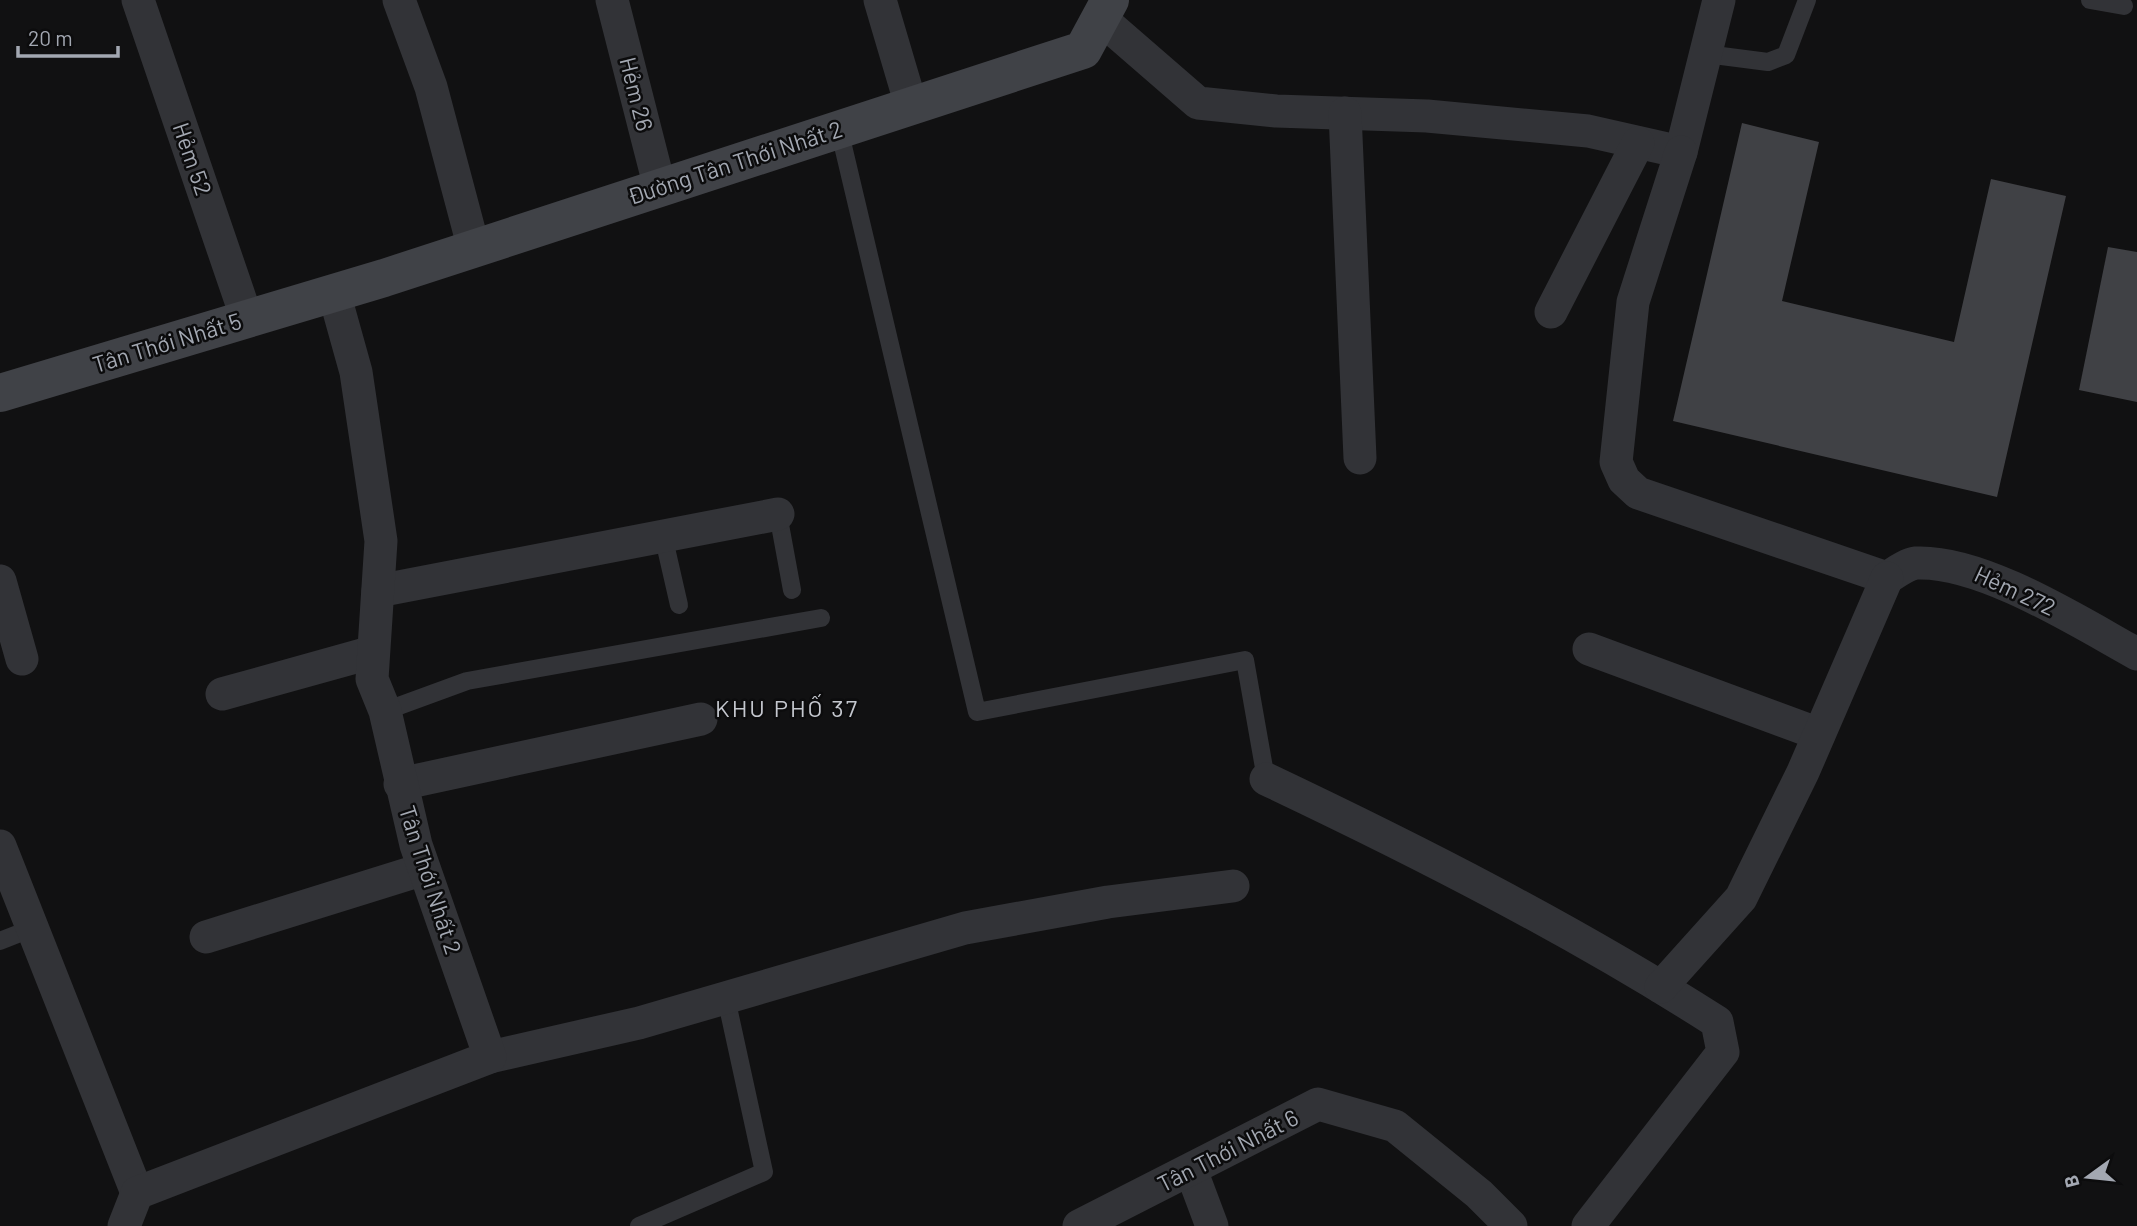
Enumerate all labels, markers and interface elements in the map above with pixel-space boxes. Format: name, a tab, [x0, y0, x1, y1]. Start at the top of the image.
scale bar	[18, 14, 117, 58]
text: 20 m	[28, 25, 73, 50]
street label: Hẻm 26	[614, 54, 660, 134]
street label: Đường Tân Thới Nhất 2	[624, 114, 846, 210]
street label: Hẻm 52	[167, 119, 218, 199]
street label: Tân Thới Nhất 5	[89, 306, 244, 378]
street label: Hẻm 272	[1970, 559, 2061, 621]
district label: KHU PHỐ 37	[715, 693, 859, 722]
street label: Tân Thới Nhất 2	[394, 802, 468, 958]
street label: Tân Thới Nhất 6	[1153, 1103, 1303, 1198]
north arrow	[2053, 1142, 2123, 1212]
text: B	[2058, 1173, 2084, 1190]

